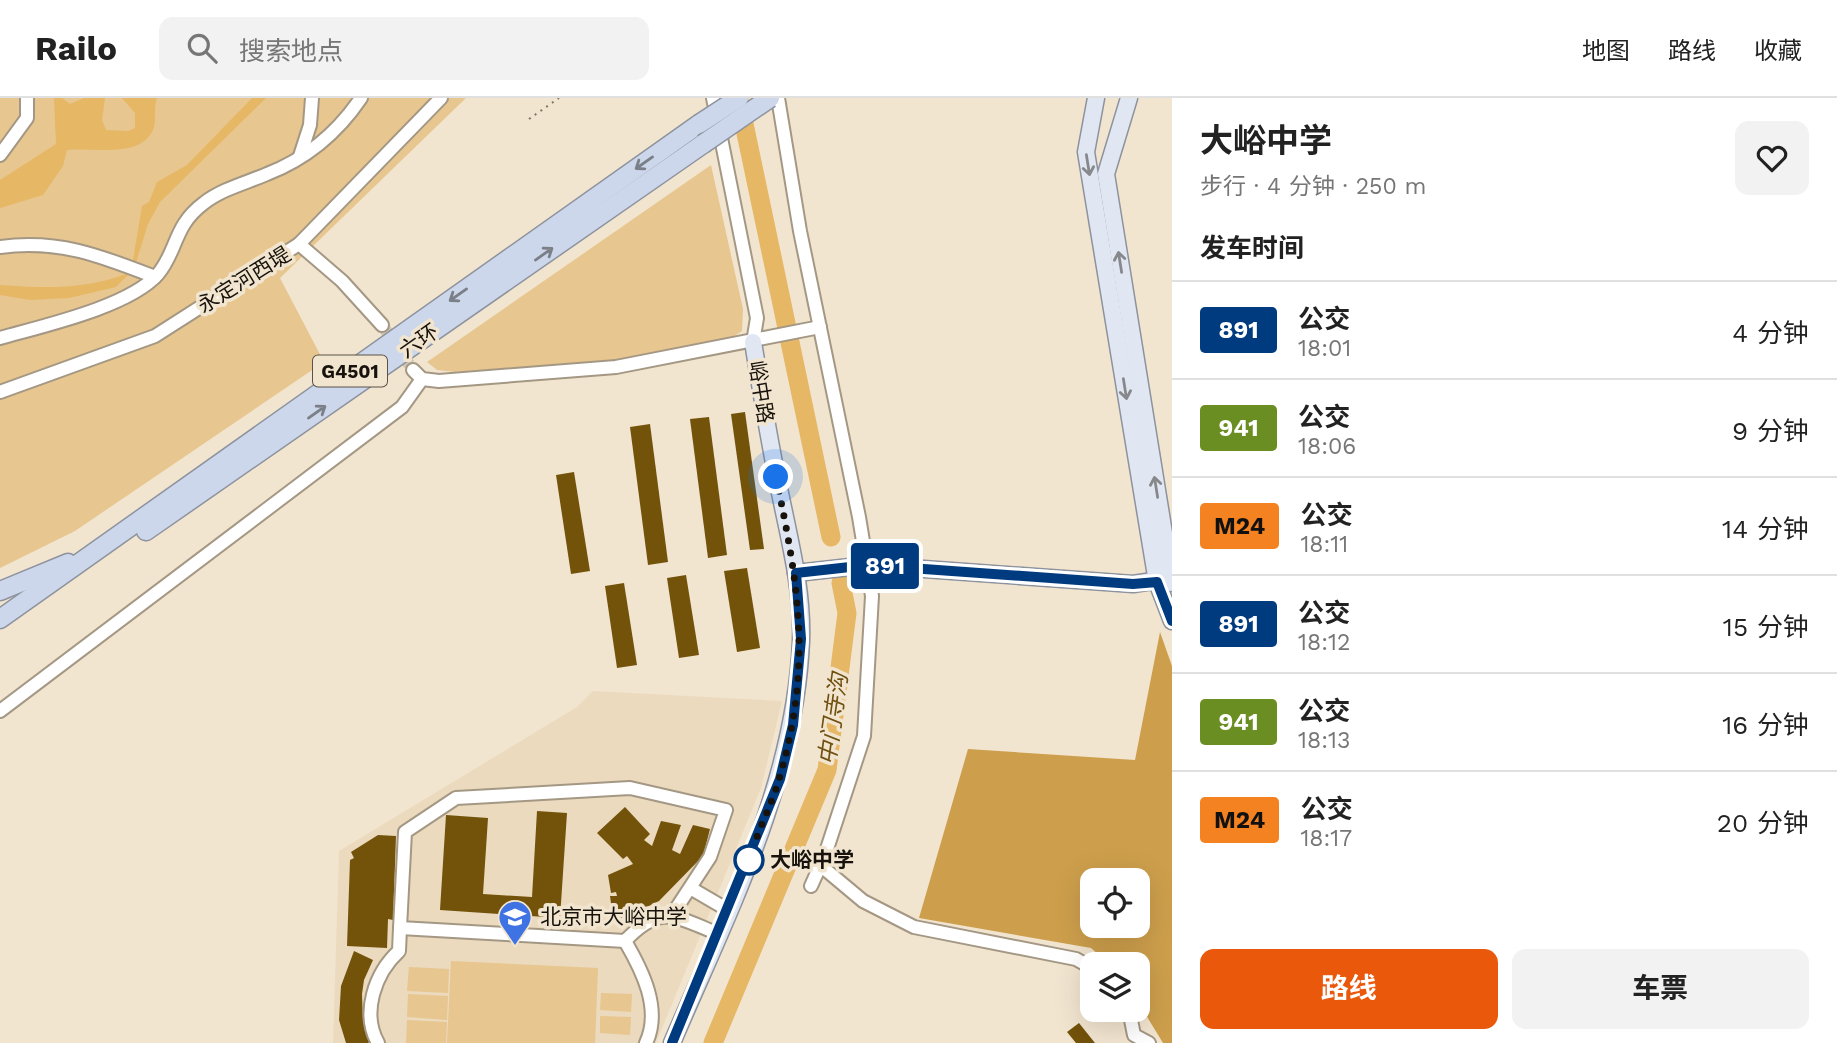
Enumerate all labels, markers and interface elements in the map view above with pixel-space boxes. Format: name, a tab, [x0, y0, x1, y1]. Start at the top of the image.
search box	[159, 17, 649, 80]
text: Railo	[35, 29, 117, 68]
icon: search	[183, 29, 221, 67]
text: 搜索地点	[239, 36, 343, 66]
text: 地图	[1582, 37, 1630, 65]
text: 路线	[1668, 37, 1716, 65]
text: 收藏	[1754, 37, 1802, 65]
text: 大峪中学	[1200, 121, 1332, 160]
button: heart	[1735, 121, 1809, 195]
one-way arrow	[1082, 153, 1095, 176]
one-way arrow	[635, 156, 654, 170]
text: 步行 · 4 分钟 · 250 m	[1200, 173, 1427, 200]
text: 发车时间	[1200, 233, 1304, 263]
street label: 永定河西堤	[193, 241, 295, 318]
one-way arrow	[534, 247, 553, 261]
one-way arrow	[1113, 251, 1126, 274]
one-way arrow	[449, 287, 468, 302]
text: 公交	[1298, 304, 1350, 334]
text: 891	[1218, 316, 1259, 344]
street label: 六环	[394, 318, 443, 363]
text: 4 分钟	[1732, 318, 1809, 348]
text: 18:01	[1298, 335, 1351, 362]
road number: G4501	[313, 356, 387, 386]
street label: 峪中路	[744, 359, 779, 425]
one-way arrow	[1119, 378, 1132, 400]
text: 公交	[1298, 402, 1350, 432]
one-way arrow	[307, 405, 326, 419]
text: 941	[1218, 414, 1259, 442]
text: 9 分钟	[1732, 416, 1809, 446]
text: 18:06	[1298, 433, 1356, 460]
your location	[758, 459, 793, 494]
one-way arrow	[1149, 476, 1162, 499]
text: 公交	[1300, 500, 1352, 530]
text: M24	[1214, 512, 1265, 540]
text: 14 分钟	[1722, 514, 1809, 544]
text: 18:11	[1300, 531, 1348, 558]
line badge: 891	[845, 543, 925, 589]
text: 891	[865, 552, 905, 580]
text: 公交	[1298, 598, 1350, 628]
text: 891	[1218, 610, 1259, 638]
text: 15 分钟	[1723, 612, 1809, 642]
text: 18:12	[1298, 629, 1350, 656]
water label: 中门寺沟	[814, 669, 854, 767]
text: 公交	[1298, 696, 1350, 726]
text: 941	[1218, 708, 1259, 736]
text: 16 分钟	[1722, 710, 1809, 740]
text: 18:13	[1298, 727, 1350, 754]
text: 公交	[1300, 794, 1352, 824]
text: M24	[1214, 806, 1265, 834]
text: 20 分钟	[1717, 808, 1809, 838]
text: 18:17	[1300, 825, 1352, 852]
marker: 大峪中学	[734, 845, 764, 875]
place label: 大峪中学	[770, 847, 854, 872]
map controls	[1080, 868, 1150, 1022]
button: locate	[1080, 868, 1150, 938]
school or university icon: 北京市大峪中学	[496, 898, 534, 947]
place label: 北京市大峪中学	[540, 904, 687, 929]
button: 路线	[1200, 949, 1498, 1029]
button: 车票	[1512, 949, 1809, 1029]
button: layers	[1080, 952, 1150, 1022]

